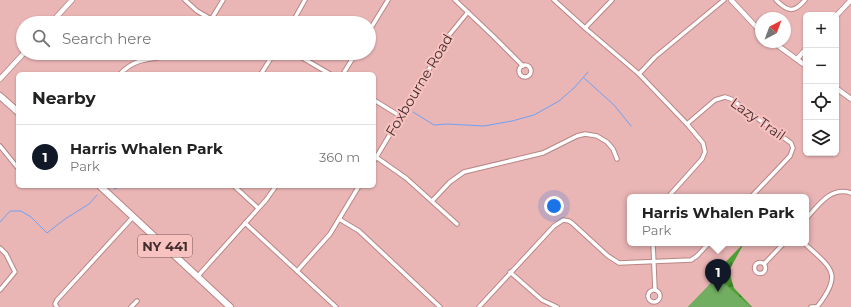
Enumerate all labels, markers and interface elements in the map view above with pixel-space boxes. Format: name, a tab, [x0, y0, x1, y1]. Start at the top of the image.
north arrow	[755, 12, 791, 48]
map controls	[803, 12, 839, 156]
button: +	[803, 12, 839, 48]
search box	[16, 16, 376, 60]
icon: search	[30, 27, 52, 49]
text: Search here	[62, 29, 151, 48]
street label: Foxbourne Road	[381, 31, 457, 139]
button: −	[803, 48, 839, 84]
button: locate	[803, 84, 839, 120]
text: Nearby	[32, 88, 96, 108]
street label: Lazy Trail	[727, 93, 789, 145]
button: layers	[803, 120, 839, 156]
text: Harris Whalen Park	[70, 139, 223, 158]
text: 1	[42, 149, 48, 165]
text: 360 m	[319, 149, 360, 165]
text: Park	[70, 158, 100, 174]
popup	[627, 194, 809, 246]
your location	[544, 196, 564, 216]
text: Harris Whalen Park	[642, 203, 794, 222]
text: Park	[642, 222, 671, 238]
road number: NY 441	[138, 235, 192, 257]
pin: 1	[705, 259, 731, 292]

